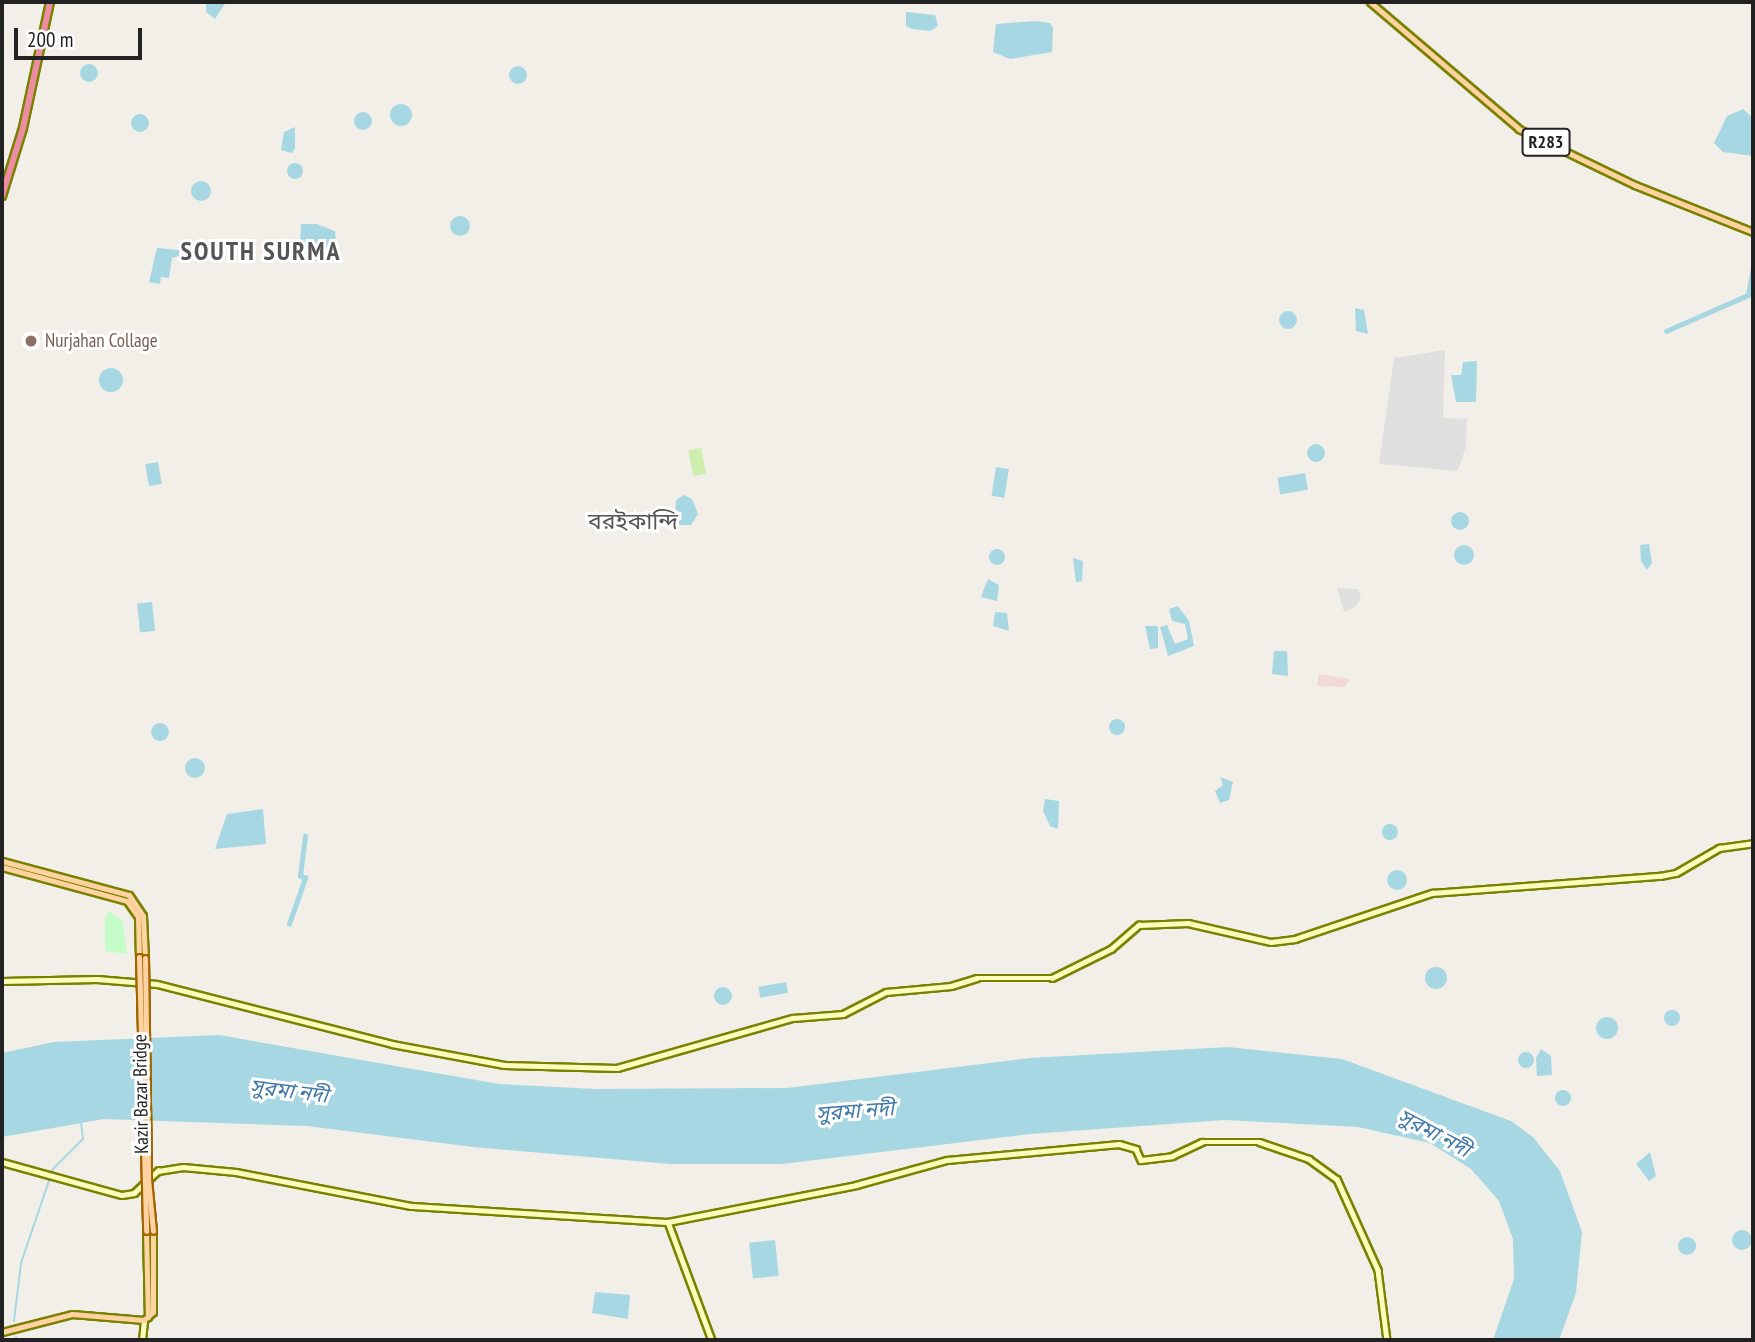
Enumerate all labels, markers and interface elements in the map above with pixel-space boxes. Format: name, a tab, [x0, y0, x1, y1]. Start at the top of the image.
scale bar	[18, 14, 145, 58]
text: 200 m	[27, 26, 73, 53]
road number: R283	[1522, 127, 1570, 156]
district label: SOUTH SURMA	[182, 235, 340, 267]
place label: Nurjahan Collage	[45, 330, 158, 352]
marker: Nurjahan Collage	[23, 333, 39, 349]
district label: বরইকান্দি	[588, 507, 678, 535]
street label: Kazir Bazar Bridge	[129, 1034, 153, 1154]
water label: সুরমা নদী	[249, 1074, 329, 1108]
water label: সুরমা নদী	[815, 1096, 895, 1126]
water label: সুরমা নদী	[1394, 1103, 1474, 1163]

